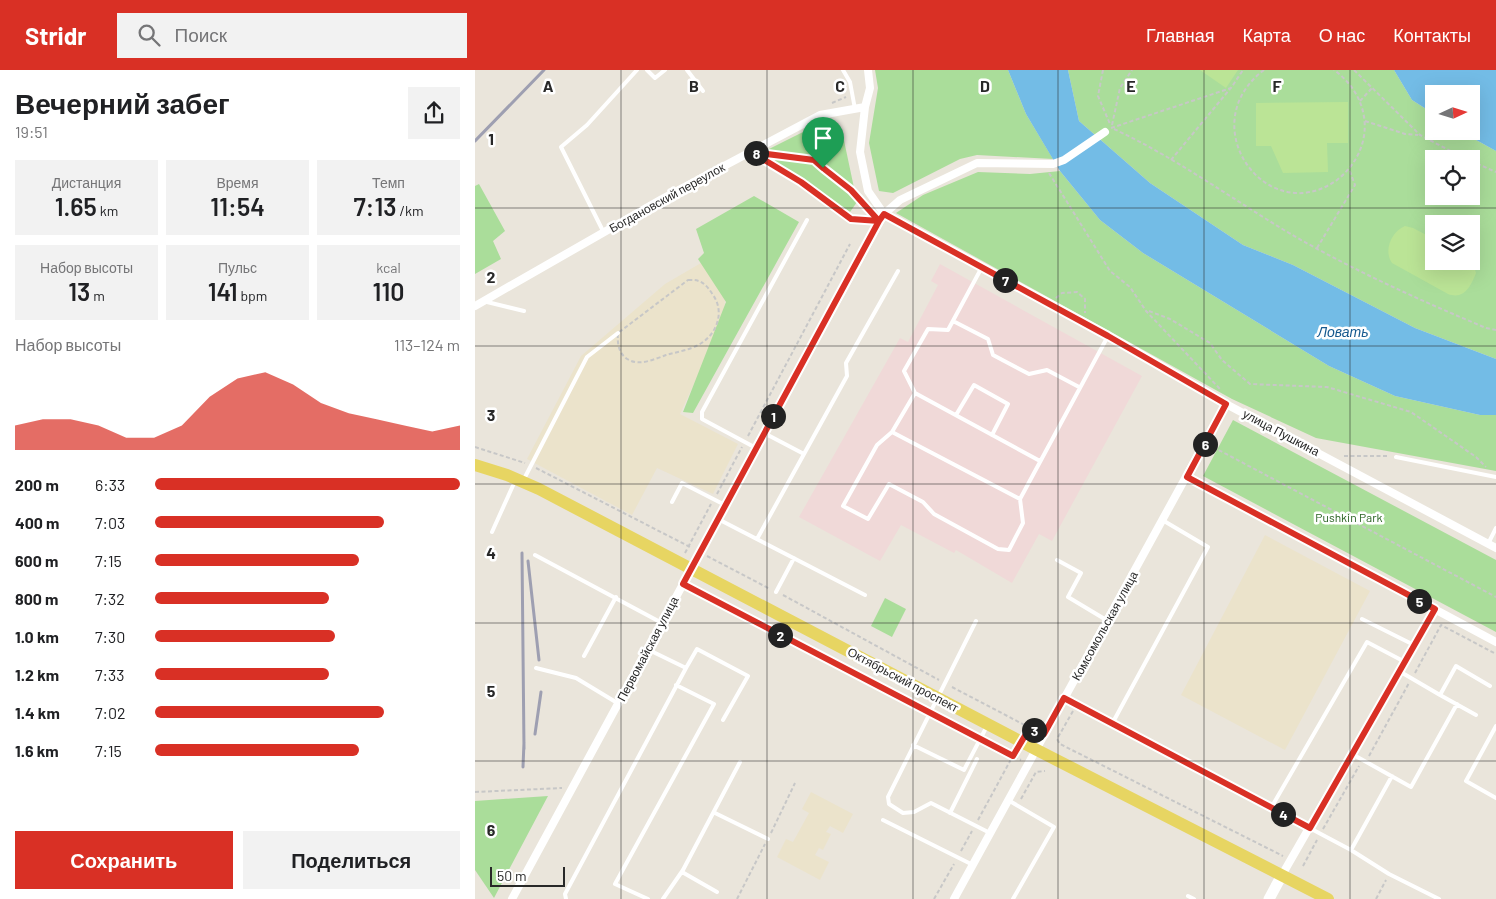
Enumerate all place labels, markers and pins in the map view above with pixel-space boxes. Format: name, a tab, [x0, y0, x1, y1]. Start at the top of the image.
pin	[802, 117, 844, 168]
pin: 8	[743, 140, 769, 166]
pin: 7	[993, 268, 1017, 292]
pin: 1	[761, 404, 785, 428]
pin: 6	[1193, 432, 1217, 456]
pin: 5	[1407, 588, 1431, 614]
pin: 2	[767, 622, 793, 648]
pin: 3	[1021, 718, 1047, 742]
pin: 4	[1271, 802, 1295, 826]

